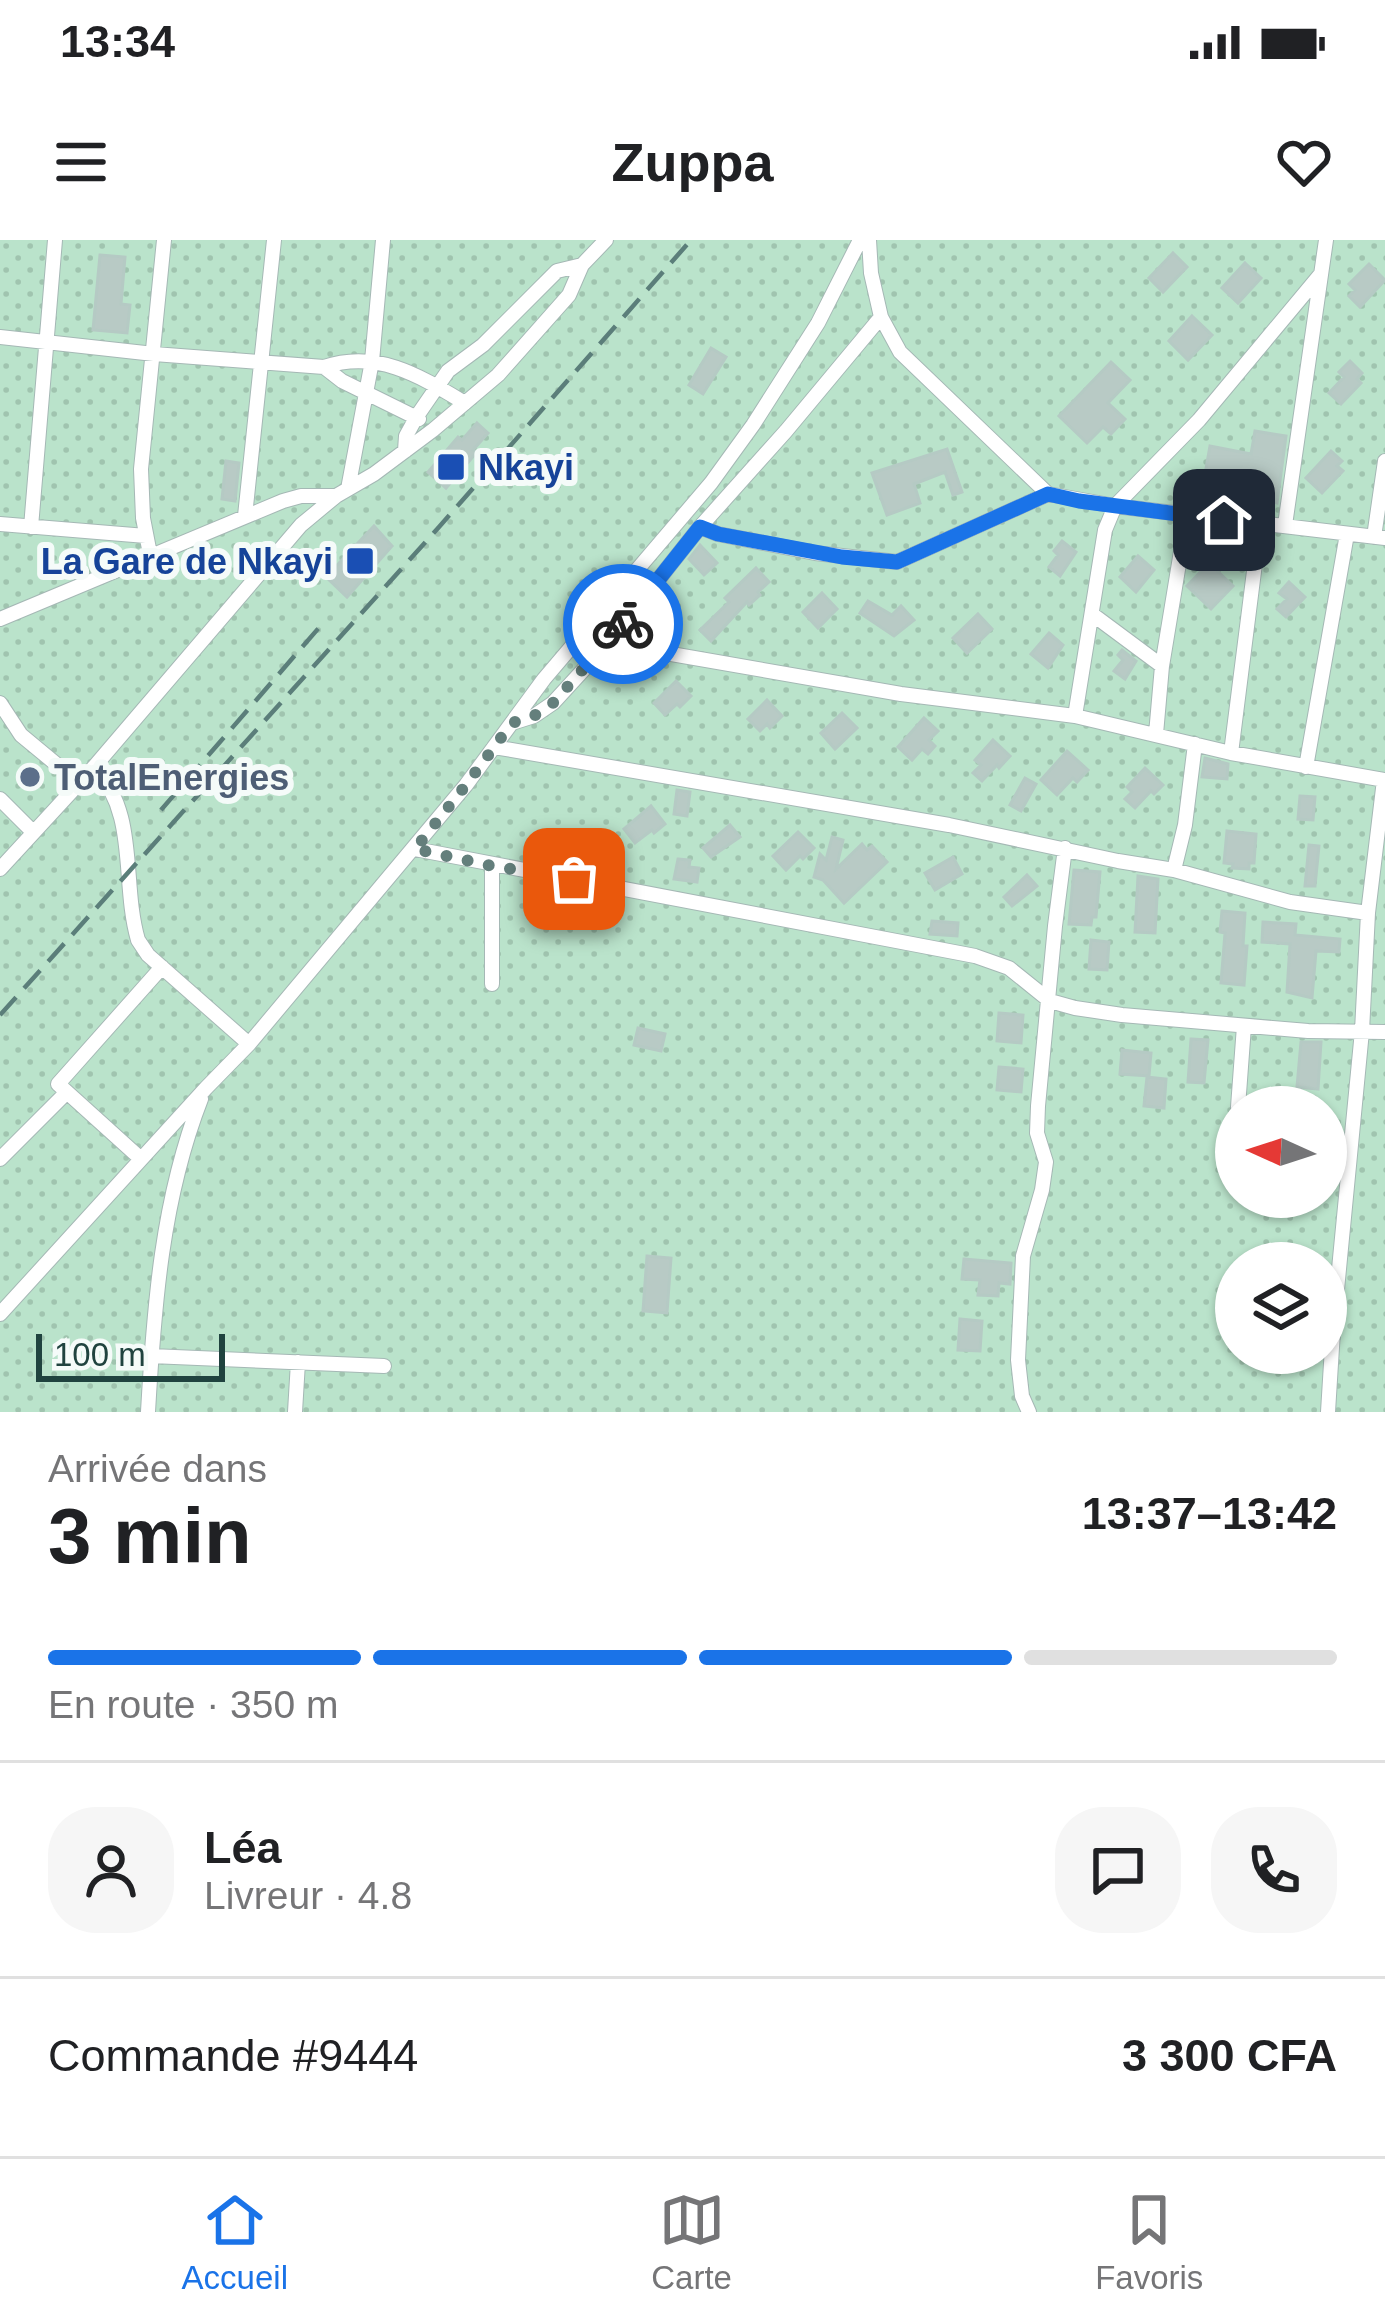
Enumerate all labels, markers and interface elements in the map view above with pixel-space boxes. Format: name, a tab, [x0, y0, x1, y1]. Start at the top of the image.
text: 13:34	[60, 16, 175, 67]
icon: menu	[48, 129, 114, 195]
icon: heart	[1271, 129, 1337, 195]
text: Zuppa	[612, 132, 773, 192]
place label: Nkayi	[478, 447, 574, 488]
marker: Nkayi	[435, 451, 467, 483]
pin	[1173, 469, 1275, 571]
icon: home	[1191, 487, 1257, 553]
place label: La Gare de Nkayi	[41, 541, 333, 582]
marker: La Gare de Nkayi	[344, 545, 376, 577]
courier	[563, 564, 683, 684]
icon: bike	[590, 591, 656, 657]
place label: TotalEnergies	[54, 757, 289, 798]
marker: TotalEnergies	[17, 764, 43, 790]
pin	[523, 828, 625, 930]
icon: bag	[541, 846, 607, 912]
north arrow	[1215, 1086, 1347, 1218]
map controls	[1215, 1086, 1347, 1374]
button: layers	[1215, 1242, 1347, 1374]
scale bar	[36, 1328, 225, 1381]
text: 100 m	[54, 1336, 146, 1373]
text: Arrivée dans	[48, 1447, 267, 1490]
text: 13:37–13:42	[1082, 1488, 1337, 1539]
text: 3 min	[48, 1492, 252, 1580]
text: En route · 350 m	[48, 1683, 338, 1726]
button: person	[48, 1807, 174, 1933]
button: chat	[1055, 1807, 1181, 1933]
button: phone	[1211, 1807, 1337, 1933]
text: Léa	[204, 1822, 282, 1873]
text: Livreur · 4.8	[204, 1874, 412, 1917]
text: Commande #9444	[48, 2030, 418, 2081]
text: 3 300 CFA	[1122, 2030, 1337, 2081]
tab: Accueil	[182, 2187, 288, 2297]
tab: Carte	[651, 2187, 732, 2297]
tab: Favoris	[1095, 2187, 1203, 2297]

